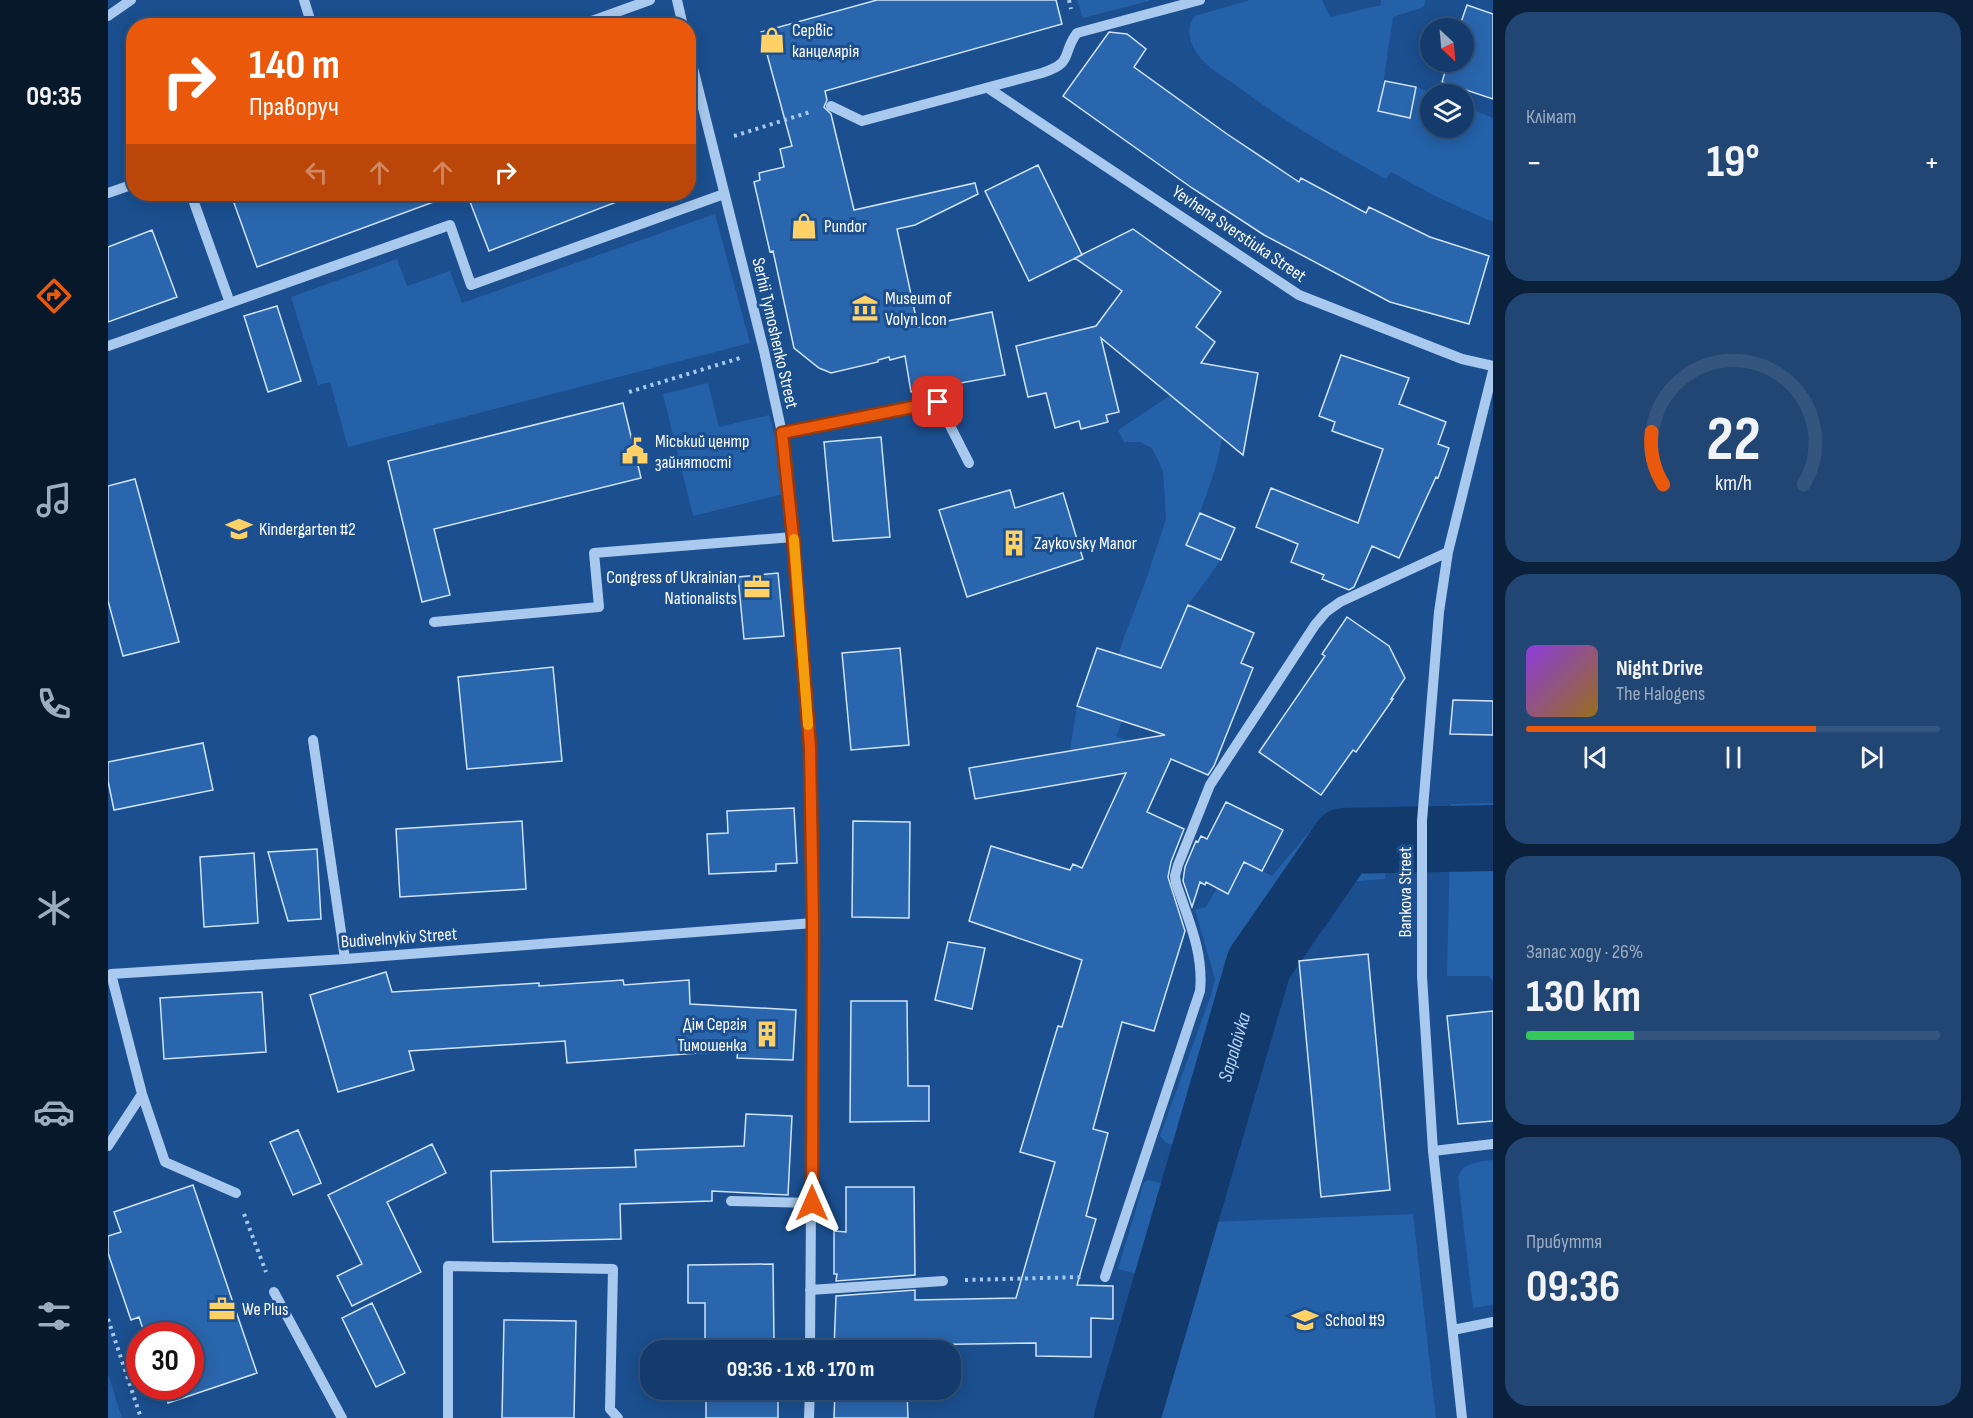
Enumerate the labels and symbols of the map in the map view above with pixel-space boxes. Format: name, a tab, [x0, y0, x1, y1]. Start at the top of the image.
north arrow	[1420, 18, 1474, 72]
place label: Сервіс канцелярія	[792, 20, 859, 62]
shop icon: Сервіс канцелярія	[757, 25, 787, 55]
street label: Yevhena Sverstiuka Street	[1168, 181, 1310, 287]
shop icon: Pundor	[789, 211, 819, 241]
place label: Pundor	[824, 216, 867, 237]
street label: Serhii Tymoshenko Street	[747, 256, 803, 411]
place label: Museum of Volyn Icon	[885, 288, 952, 330]
museum icon: Museum of Volyn Icon	[850, 293, 880, 323]
pin	[912, 376, 963, 427]
place label: Міський центр зайнятості	[655, 431, 749, 473]
public building icon: Міський центр зайнятості	[620, 436, 650, 466]
school or university icon: Kindergarten #2	[224, 514, 254, 544]
place label: Kindergarten #2	[259, 519, 356, 540]
building icon: Zaykovsky Manor	[999, 528, 1029, 558]
place label: Zaykovsky Manor	[1034, 533, 1137, 554]
place label: Congress of Ukrainian Nationalists	[606, 567, 737, 609]
office icon: Congress of Ukrainian Nationalists	[742, 572, 772, 602]
street label: Bankova Street	[1395, 846, 1416, 938]
street label: Budivelnykiv Street	[340, 923, 458, 953]
water label: Sapalaivka	[1213, 1010, 1256, 1085]
place label: Дім Сергія Тимошенка	[677, 1014, 747, 1056]
building icon: Дім Сергія Тимошенка	[752, 1019, 782, 1049]
position arrow	[780, 1171, 844, 1235]
office icon: We Plus	[207, 1294, 237, 1324]
place label: We Plus	[242, 1299, 288, 1320]
school or university icon: School #9	[1290, 1305, 1320, 1335]
place label: School #9	[1325, 1310, 1385, 1331]
speed limit sign: 30	[126, 1322, 204, 1400]

